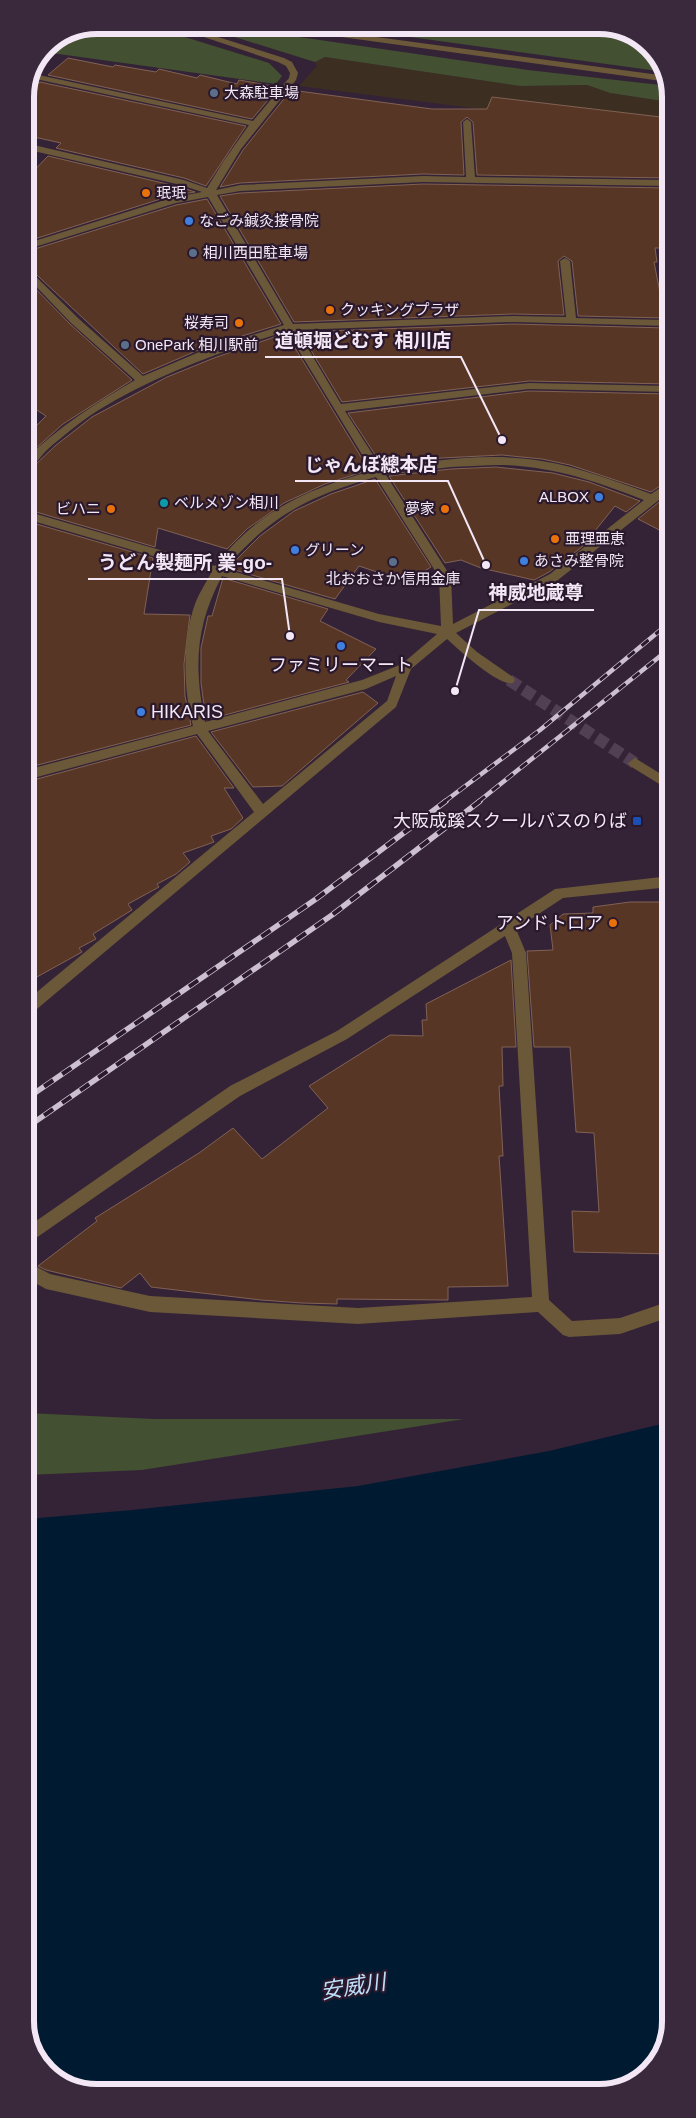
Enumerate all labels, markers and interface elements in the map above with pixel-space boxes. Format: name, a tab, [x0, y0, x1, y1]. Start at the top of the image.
place label: 大森駐車場	[224, 84, 299, 101]
marker: 大森駐車場	[208, 87, 220, 99]
place label: 珉珉	[156, 184, 186, 201]
marker: 珉珉	[140, 187, 152, 199]
place label: なごみ鍼灸接骨院	[199, 212, 319, 229]
marker: なごみ鍼灸接骨院	[183, 215, 195, 227]
place label: 相川西田駐車場	[203, 244, 308, 261]
marker: 相川西田駐車場	[187, 247, 199, 259]
place label: クッキングプラザ	[340, 301, 460, 318]
marker: クッキングプラザ	[324, 304, 336, 316]
place label: 桜寿司	[184, 314, 229, 331]
marker: 桜寿司	[233, 317, 245, 329]
callout: 道頓堀どむす 相川店	[265, 323, 461, 357]
text: 道頓堀どむす 相川店	[275, 330, 451, 351]
place label: OnePark 相川駅前	[135, 336, 258, 353]
marker: OnePark 相川駅前	[119, 339, 131, 351]
callout: じゃんぼ總本店	[295, 447, 448, 481]
text: じゃんぼ總本店	[304, 454, 438, 475]
place label: ALBOX	[539, 488, 589, 505]
marker: ALBOX	[593, 491, 605, 503]
place label: ベルメゾン相川	[174, 494, 279, 511]
marker: ベルメゾン相川	[158, 497, 170, 509]
place label: ビハニ	[56, 500, 101, 517]
place label: 夢家	[405, 500, 435, 517]
marker: ビハニ	[105, 503, 117, 515]
marker: 夢家	[439, 503, 451, 515]
place label: 亜理亜恵	[565, 530, 625, 547]
marker: 亜理亜恵	[549, 533, 561, 545]
place label: グリーン	[305, 541, 364, 558]
marker: グリーン	[289, 544, 301, 556]
callout: うどん製麺所 業-go-	[88, 545, 282, 579]
text: うどん製麺所 業-go-	[98, 552, 272, 573]
place label: あさみ整骨院	[534, 552, 624, 569]
marker: あさみ整骨院	[518, 555, 530, 567]
marker: 北おおさか信用金庫	[387, 556, 399, 568]
place label: 北おおさか信用金庫	[325, 570, 461, 587]
callout: 神威地蔵尊	[479, 576, 594, 610]
text: 神威地蔵尊	[488, 582, 584, 603]
marker: ファミリーマート	[335, 640, 347, 652]
place label: ファミリーマート	[269, 655, 413, 675]
place label: HIKARIS	[151, 702, 223, 722]
marker: HIKARIS	[135, 706, 147, 718]
place label: 大阪成蹊スクールバスのりば	[393, 811, 627, 831]
marker: 大阪成蹊スクールバスのりば	[631, 815, 643, 827]
place label: アンドトロア	[496, 913, 603, 933]
marker: アンドトロア	[607, 917, 619, 929]
water label: 安威川	[319, 1969, 390, 2004]

